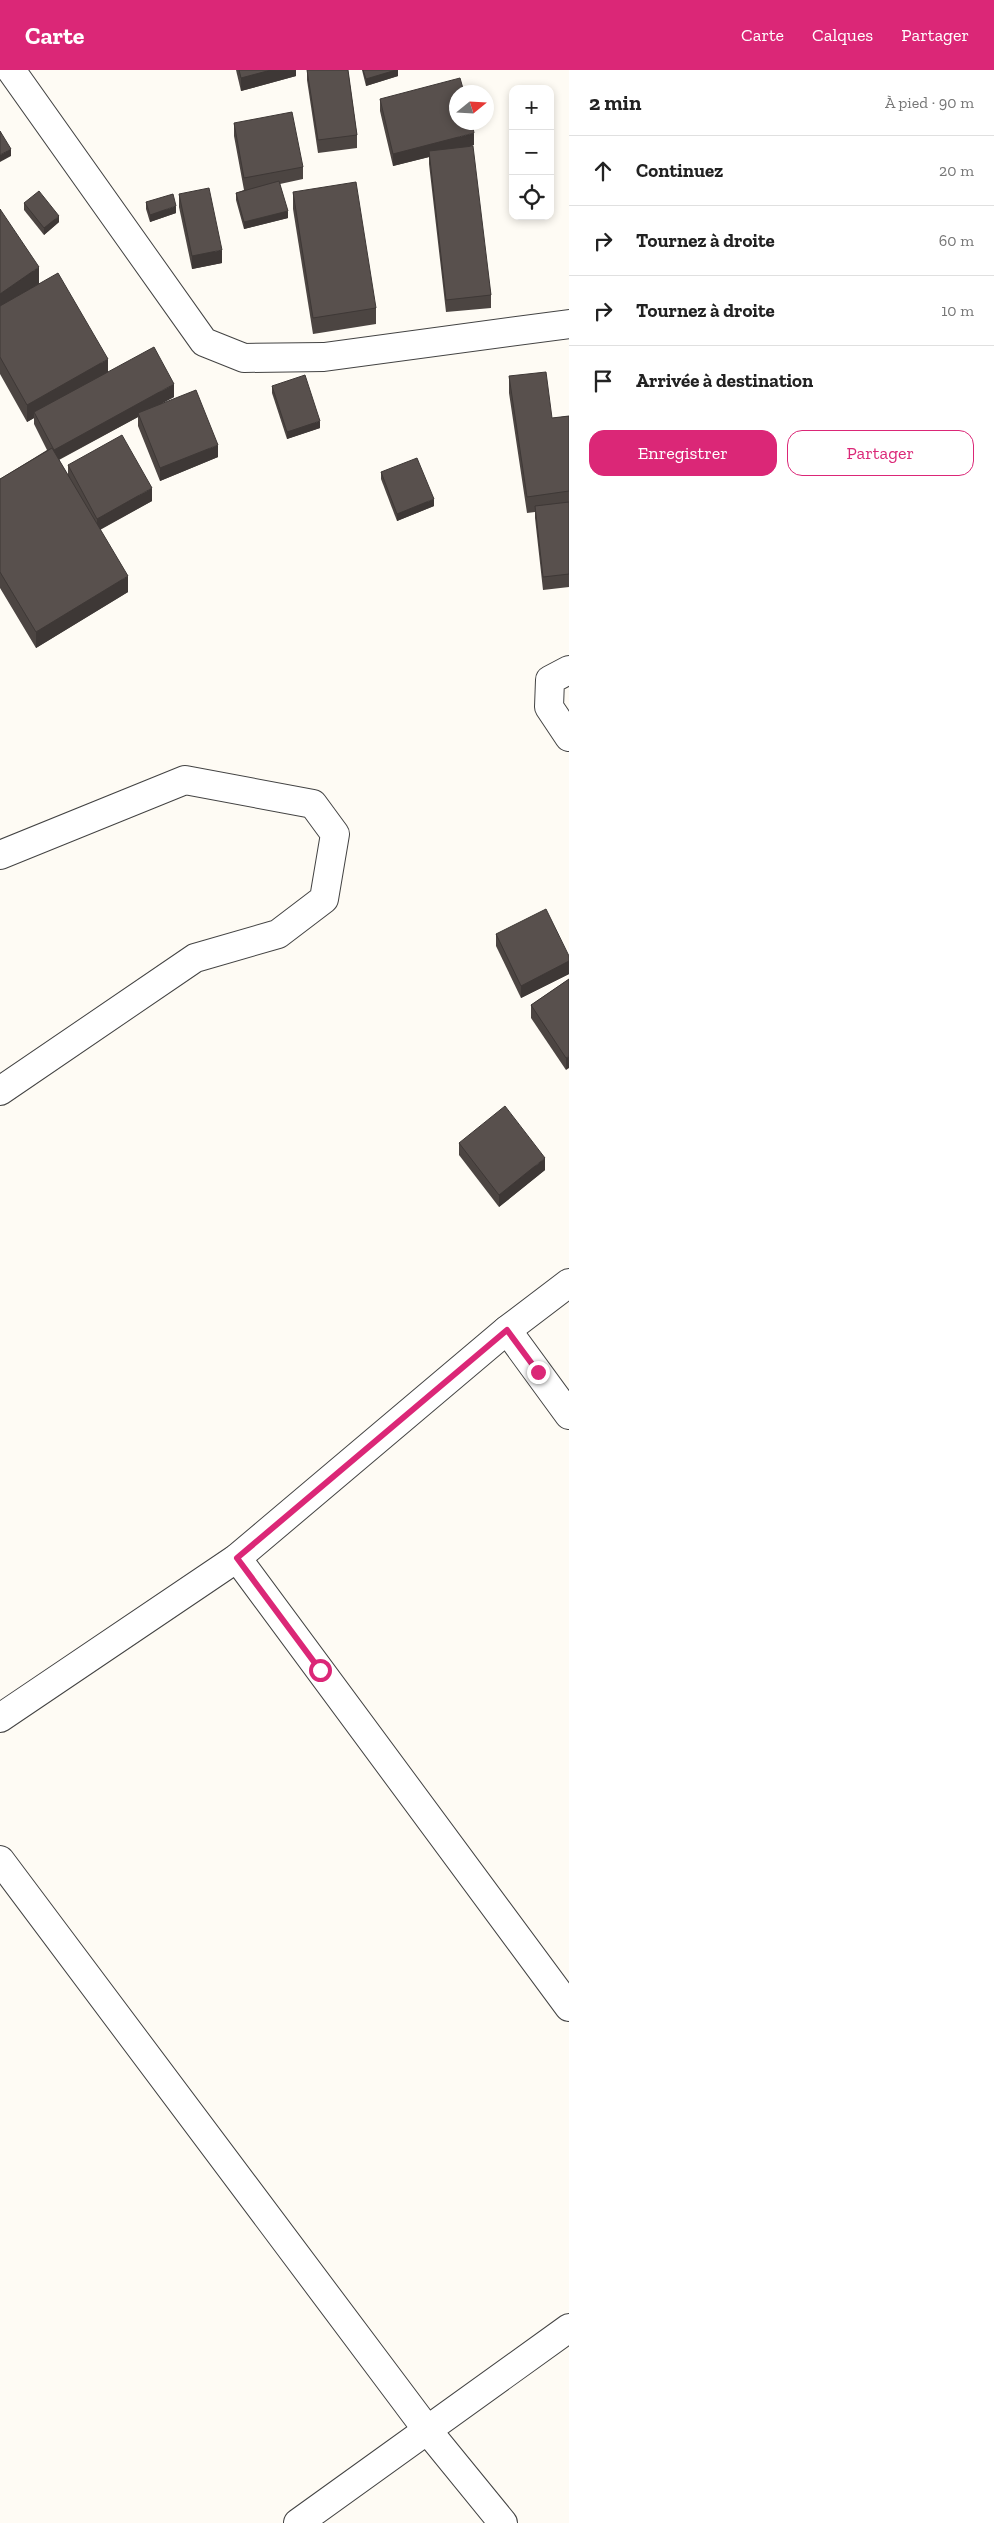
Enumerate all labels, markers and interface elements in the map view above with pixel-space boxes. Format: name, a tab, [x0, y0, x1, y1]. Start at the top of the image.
text: Carte	[25, 21, 84, 50]
text: Carte	[741, 24, 784, 46]
text: Calques	[812, 24, 873, 46]
text: Partager	[901, 24, 969, 46]
north arrow	[449, 85, 494, 130]
map controls	[509, 85, 554, 220]
button: +	[509, 85, 554, 130]
text: 2 min	[589, 90, 641, 115]
text: À pied · 90 m	[885, 93, 974, 112]
button: −	[509, 130, 554, 175]
icon: ahead	[589, 157, 617, 185]
text: Continuez	[636, 159, 723, 182]
text: 20 m	[939, 161, 974, 180]
button: locate	[509, 175, 554, 220]
icon: right	[589, 227, 617, 255]
text: Tournez à droite	[636, 229, 775, 252]
text: 60 m	[939, 231, 974, 250]
icon: right	[589, 297, 617, 325]
text: Tournez à droite	[636, 299, 775, 322]
text: 10 m	[941, 301, 974, 320]
icon: arrive	[589, 367, 617, 395]
text: Arrivée à destination	[636, 369, 813, 392]
button: Enregistrer	[589, 430, 777, 476]
button: Partager	[787, 430, 974, 476]
route end	[527, 1361, 550, 1384]
route start	[309, 1659, 332, 1682]

